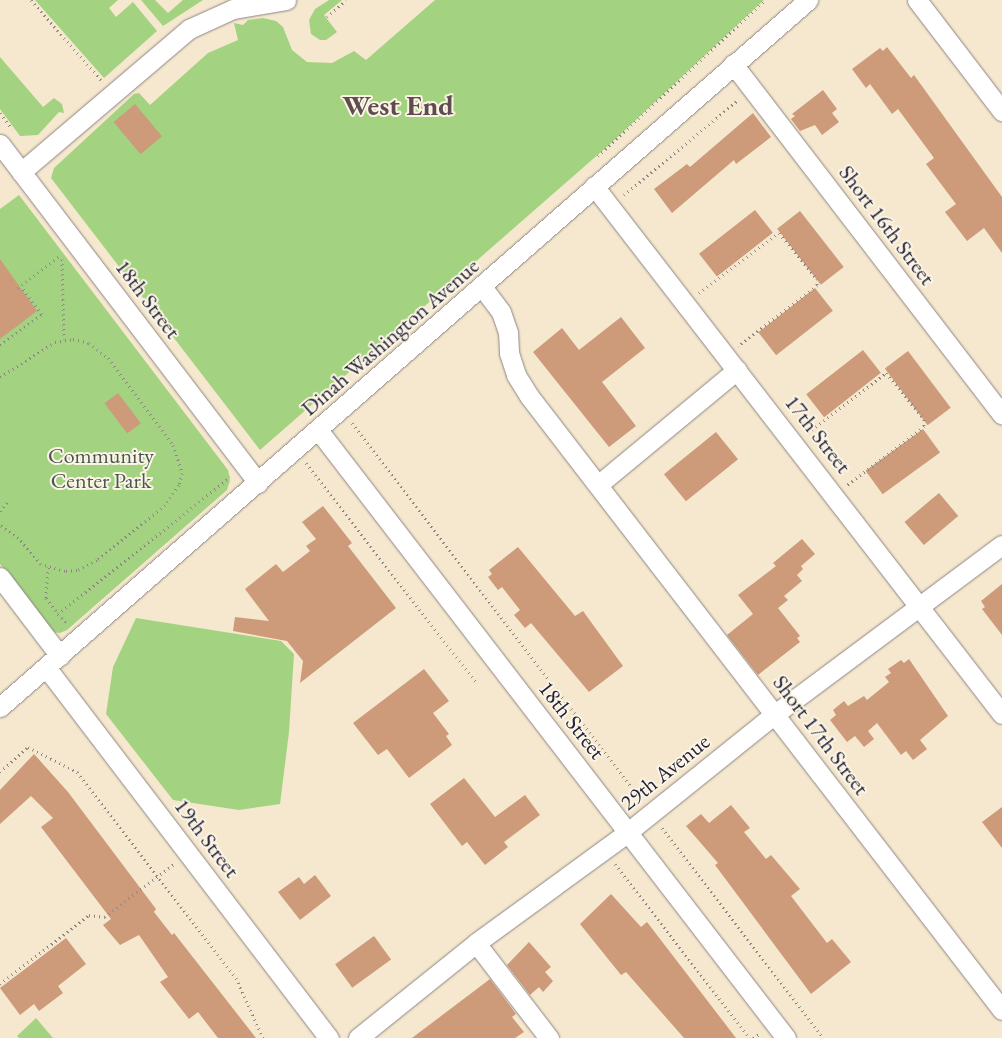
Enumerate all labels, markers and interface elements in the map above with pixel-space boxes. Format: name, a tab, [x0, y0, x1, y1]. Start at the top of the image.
district label: West End	[342, 88, 454, 122]
street label: Short 16th Street	[833, 160, 941, 290]
street label: Dinah Washington Avenue	[296, 253, 484, 421]
street label: 18th Street	[110, 254, 186, 344]
street label: 17th Street	[779, 390, 857, 478]
park label: Community Center Park	[48, 442, 154, 494]
street label: Short 17th Street	[767, 670, 875, 800]
street label: 18th Street	[533, 676, 611, 764]
street label: 29th Avenue	[615, 728, 715, 816]
street label: 19th Street	[169, 793, 245, 883]

